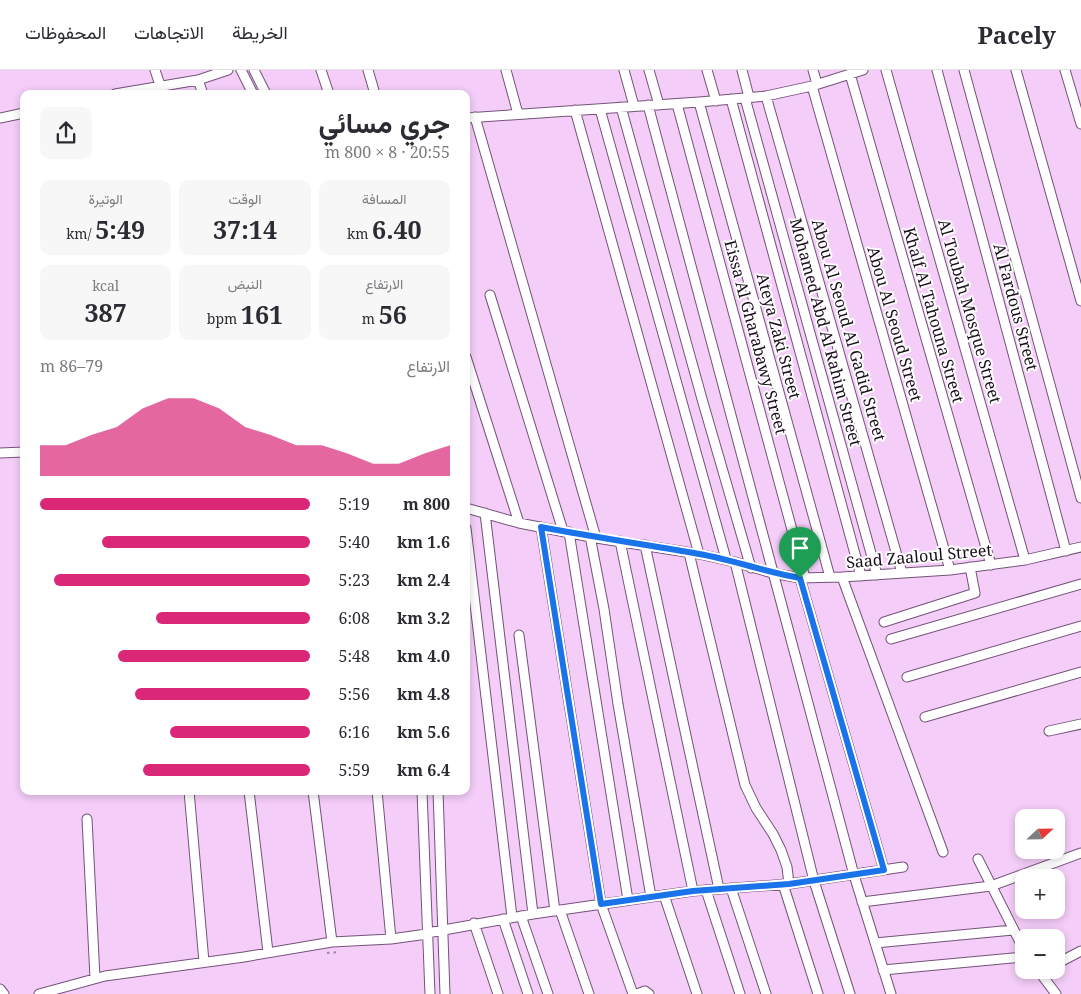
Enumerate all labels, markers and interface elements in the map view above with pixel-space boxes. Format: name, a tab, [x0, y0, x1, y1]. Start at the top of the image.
text: Pacely	[978, 18, 1056, 51]
text: المحفوظات	[25, 20, 106, 44]
text: الاتجاهات	[134, 20, 204, 44]
text: الخريطة	[232, 20, 288, 44]
text: جري مسائي	[319, 103, 450, 141]
button: share	[40, 107, 92, 159]
text: 20:55 · 8 × 800 m	[325, 141, 450, 163]
text: الوتيرة	[89, 189, 123, 208]
text: الوقت	[229, 189, 261, 208]
text: المسافة	[362, 189, 407, 208]
text: 5:49	[95, 212, 145, 246]
text: 37:14	[213, 212, 277, 246]
text: 6.40	[372, 212, 422, 246]
street label: Mohamed Abd Al Rahim Street	[785, 216, 867, 449]
street label: Abou Al Seoud Al Gadid Street	[807, 216, 891, 444]
street label: Al Toubah Mosque Street	[933, 216, 1007, 406]
text: /km	[66, 224, 95, 243]
text: km	[347, 224, 372, 243]
street label: Khalf Al Tahouna Street	[898, 225, 970, 406]
street label: Eissa Al Gharabawy Street	[719, 237, 793, 437]
street label: Al Fardous Street	[988, 241, 1044, 373]
street label: Abou Al Seoud Street	[862, 244, 928, 404]
street label: Ateya Zaki Street	[752, 271, 806, 402]
text: النبض	[228, 274, 262, 293]
text: الارتفاع	[365, 274, 403, 293]
text: kcal	[92, 276, 119, 295]
text: 387	[84, 295, 127, 329]
text: 161	[241, 297, 283, 331]
text: 56	[379, 297, 407, 331]
text: bpm	[207, 309, 241, 328]
text: m	[362, 309, 379, 328]
text: 79–86 m	[40, 355, 103, 377]
text: الارتفاع	[407, 355, 450, 377]
text: 5:19	[339, 493, 370, 515]
text: 800 m	[403, 493, 450, 515]
pin	[779, 527, 821, 578]
text: 5:40	[339, 531, 370, 553]
text: 1.6 km	[397, 531, 450, 553]
icon: arrive	[786, 534, 814, 562]
street label: Saad Zaaloul Street	[845, 539, 993, 573]
text: 5:23	[339, 569, 370, 591]
text: 2.4 km	[397, 569, 450, 591]
text: 6:08	[339, 607, 370, 629]
text: 3.2 km	[397, 607, 450, 629]
text: 5:48	[339, 645, 370, 667]
text: 4.0 km	[397, 645, 450, 667]
text: 5:56	[339, 683, 370, 705]
text: 4.8 km	[397, 683, 450, 705]
text: 6:16	[339, 721, 370, 743]
text: 5.6 km	[397, 721, 450, 743]
text: 5:59	[339, 759, 370, 781]
text: 6.4 km	[397, 759, 450, 781]
north arrow	[1015, 809, 1065, 859]
map controls	[1015, 809, 1065, 979]
button: +	[1015, 869, 1065, 919]
button: −	[1015, 929, 1065, 979]

